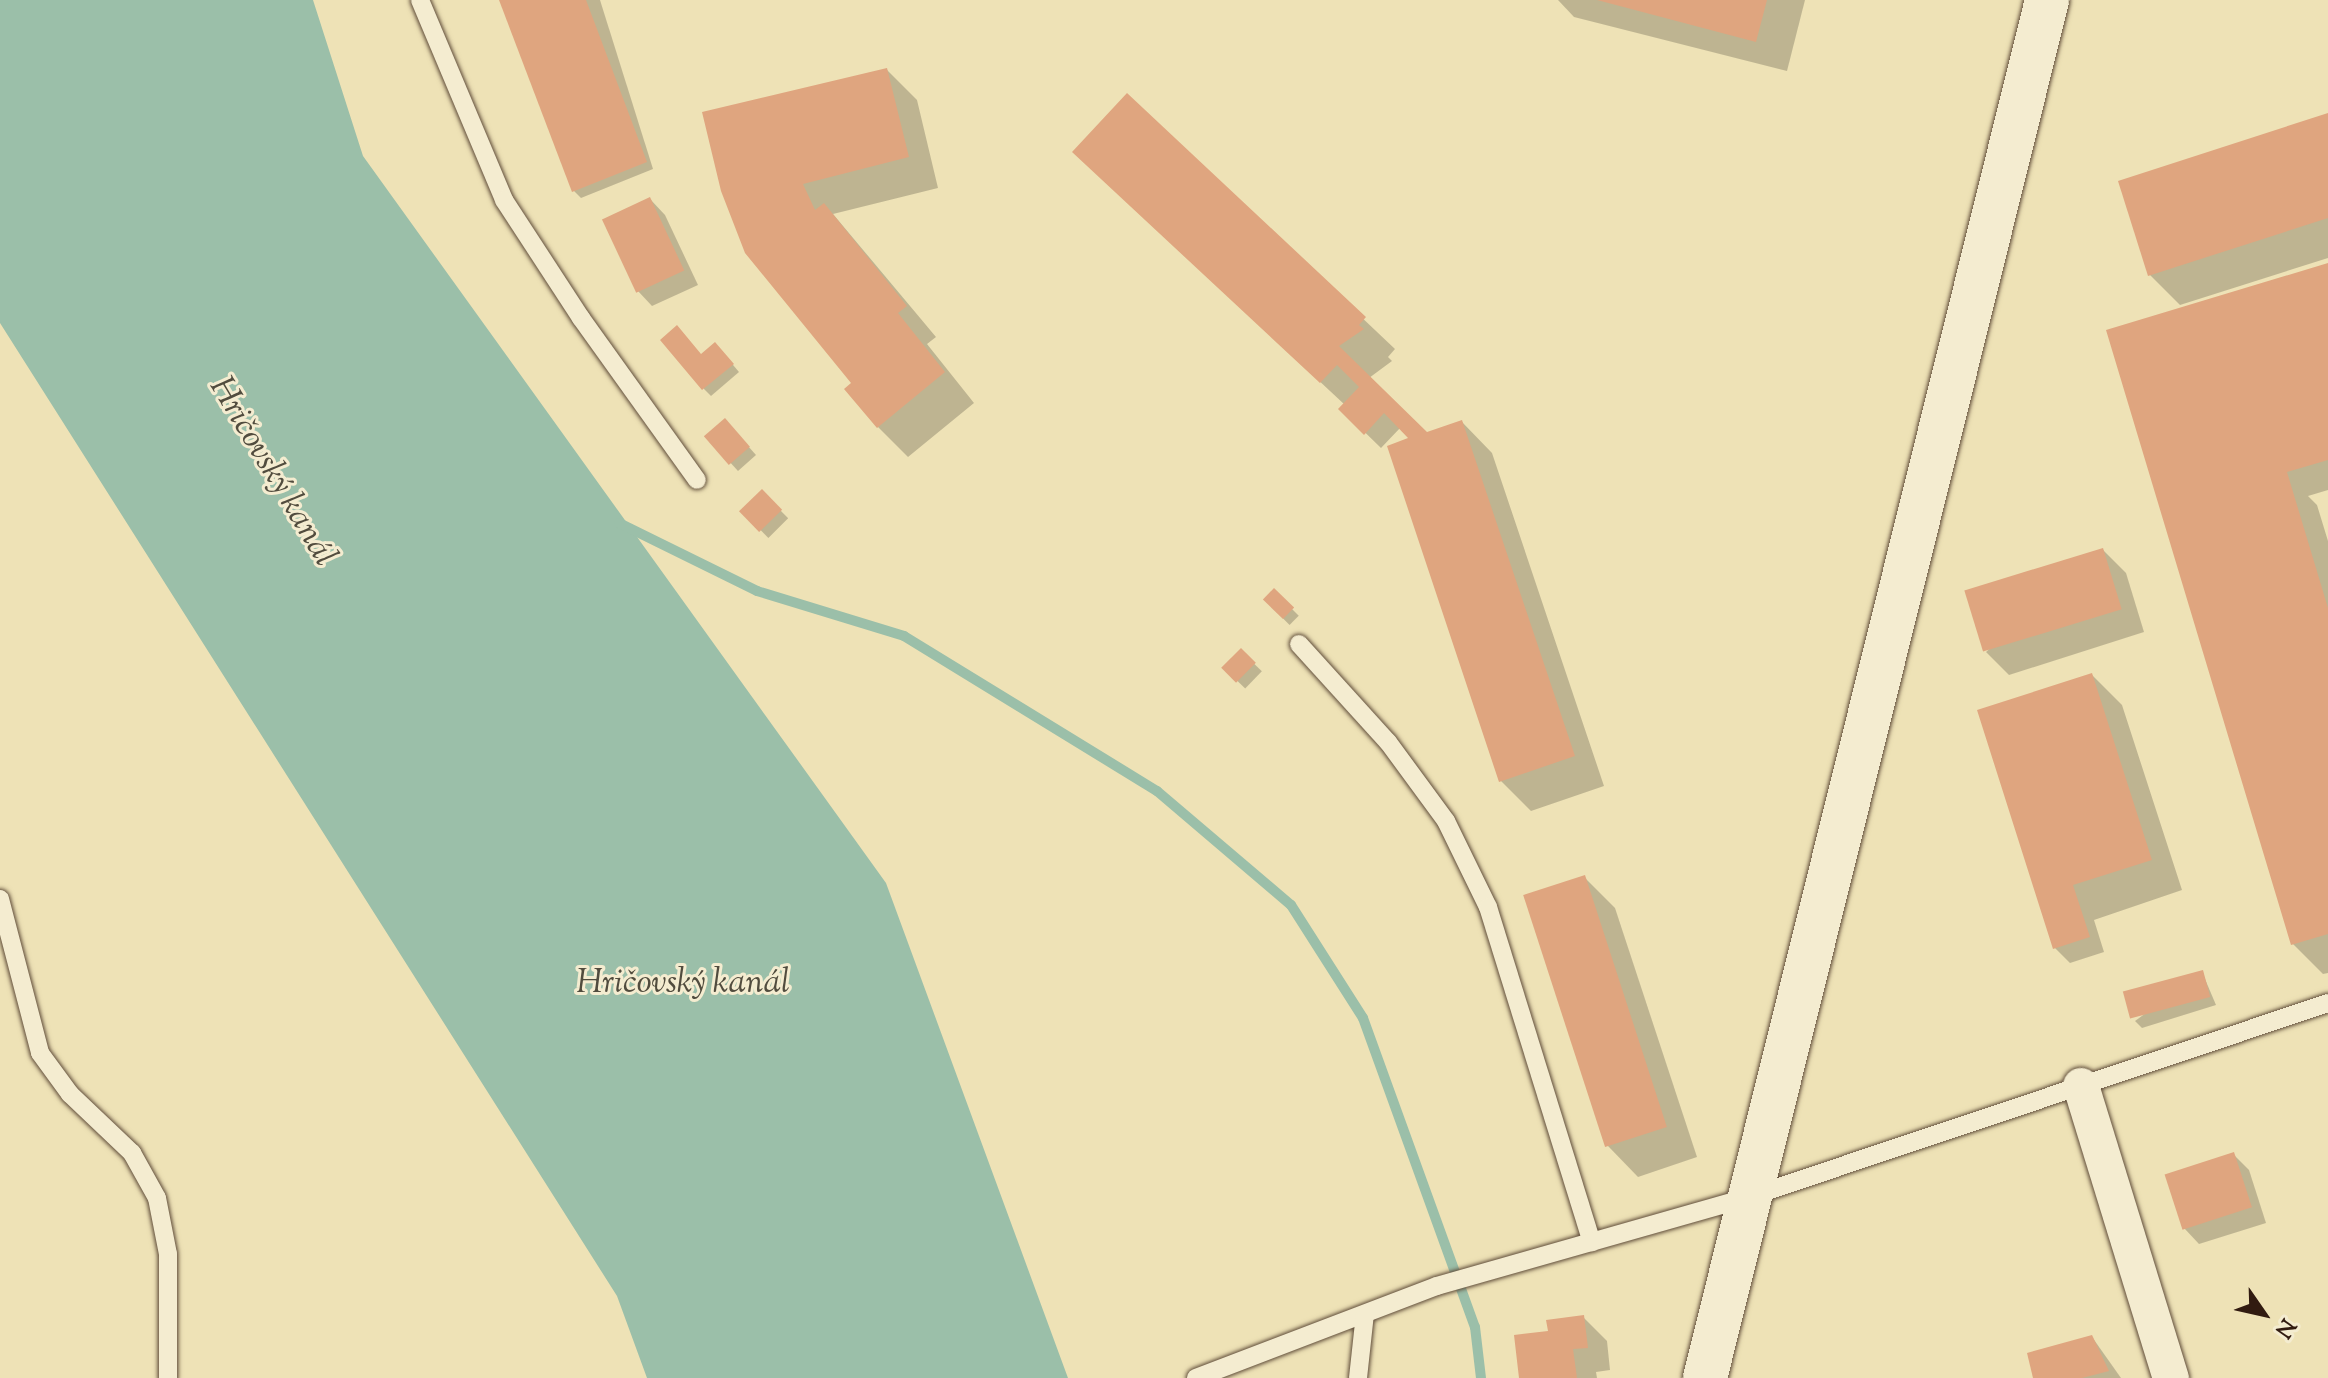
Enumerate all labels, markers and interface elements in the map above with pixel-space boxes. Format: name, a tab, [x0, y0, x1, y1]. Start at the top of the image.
water label: Hričovský kanál	[199, 370, 345, 574]
water label: Hričovský kanál	[576, 964, 790, 1004]
north arrow	[2224, 1274, 2304, 1354]
text: N	[2266, 1311, 2302, 1344]

